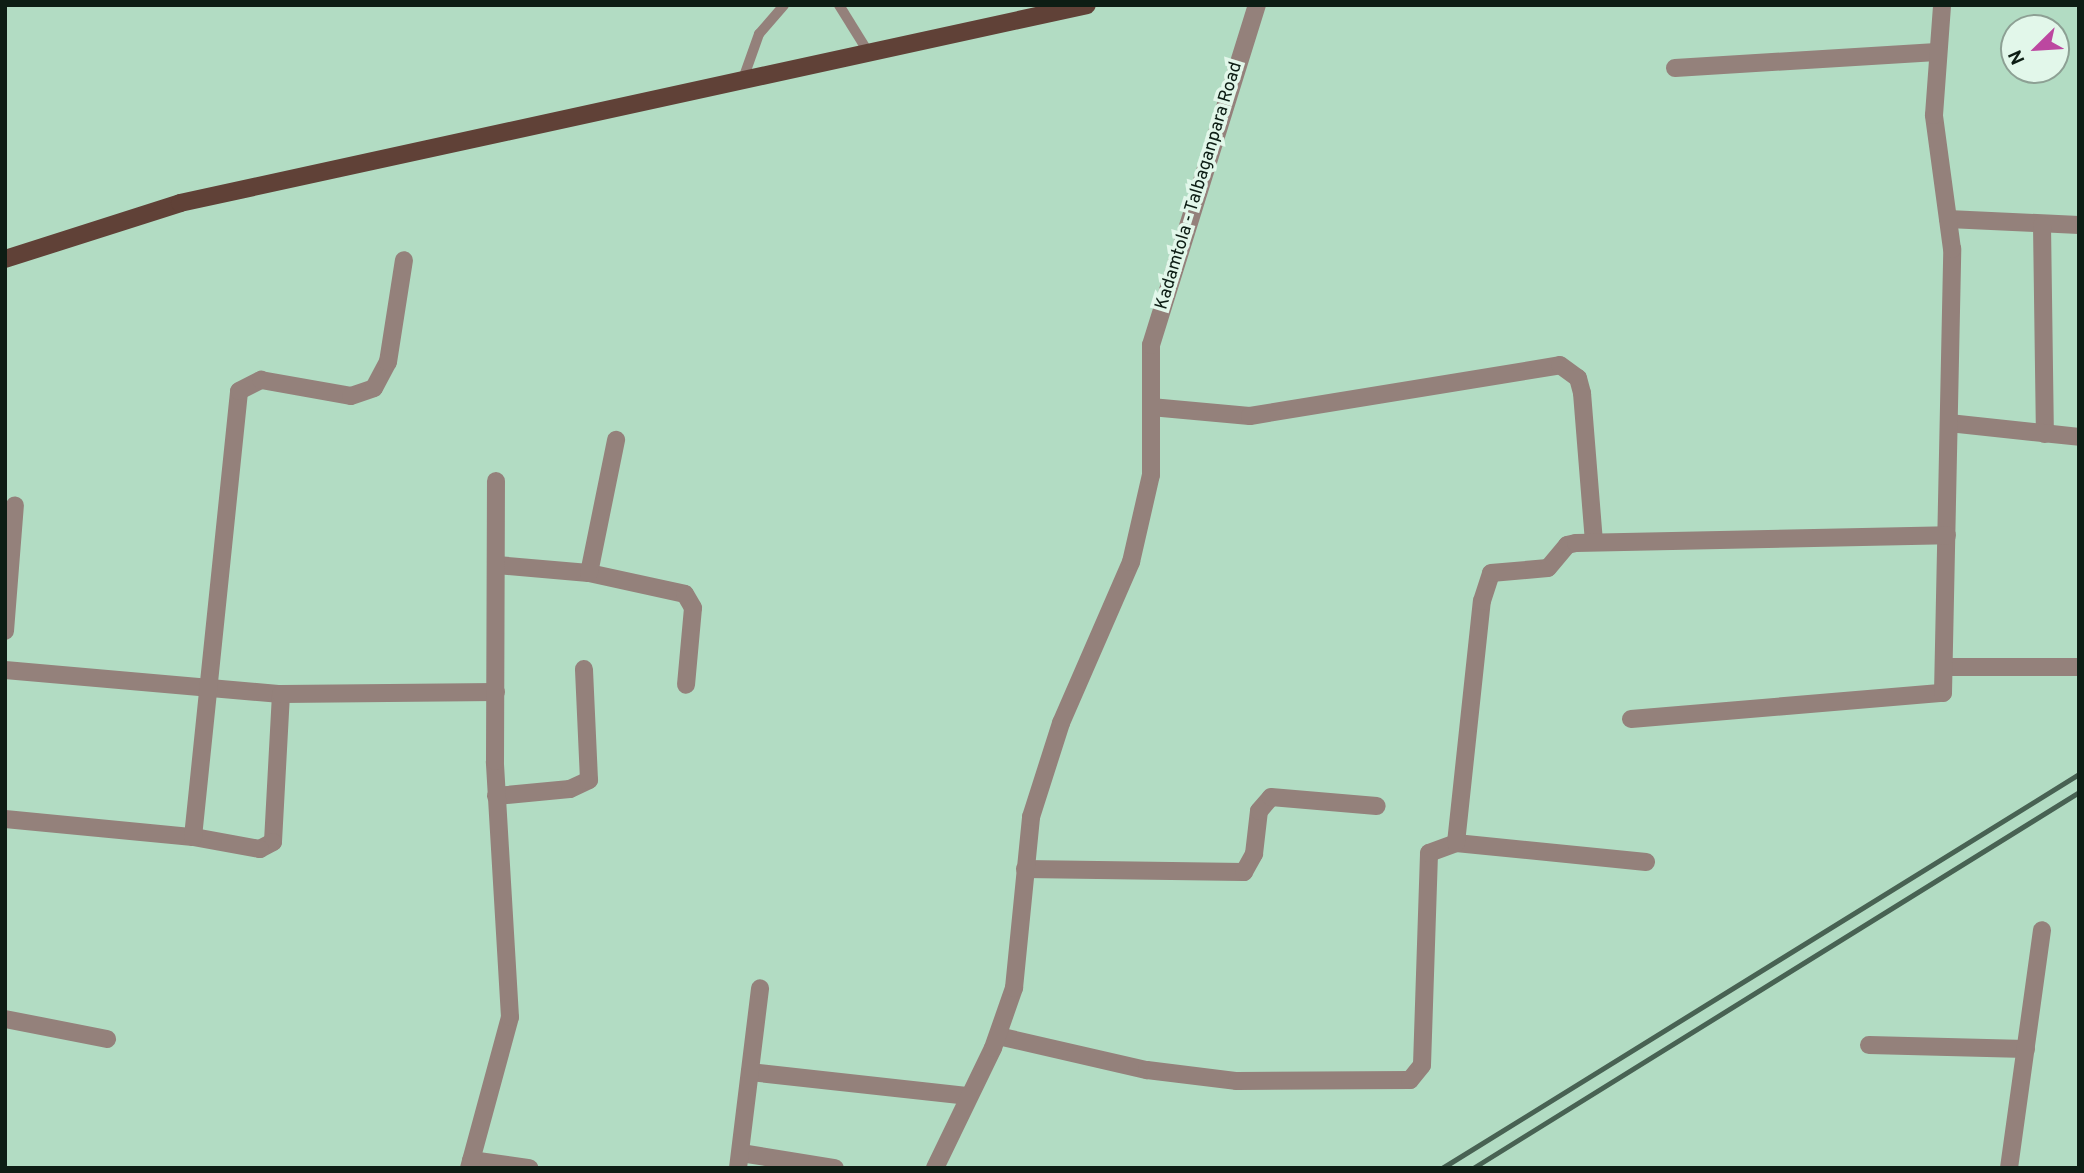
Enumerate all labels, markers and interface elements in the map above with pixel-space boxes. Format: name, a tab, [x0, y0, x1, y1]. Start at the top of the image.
north arrow	[2000, 14, 2070, 84]
text: N	[2004, 46, 2031, 68]
street label: Kadamtola - Talbaganpara Road	[1152, 59, 1248, 313]

